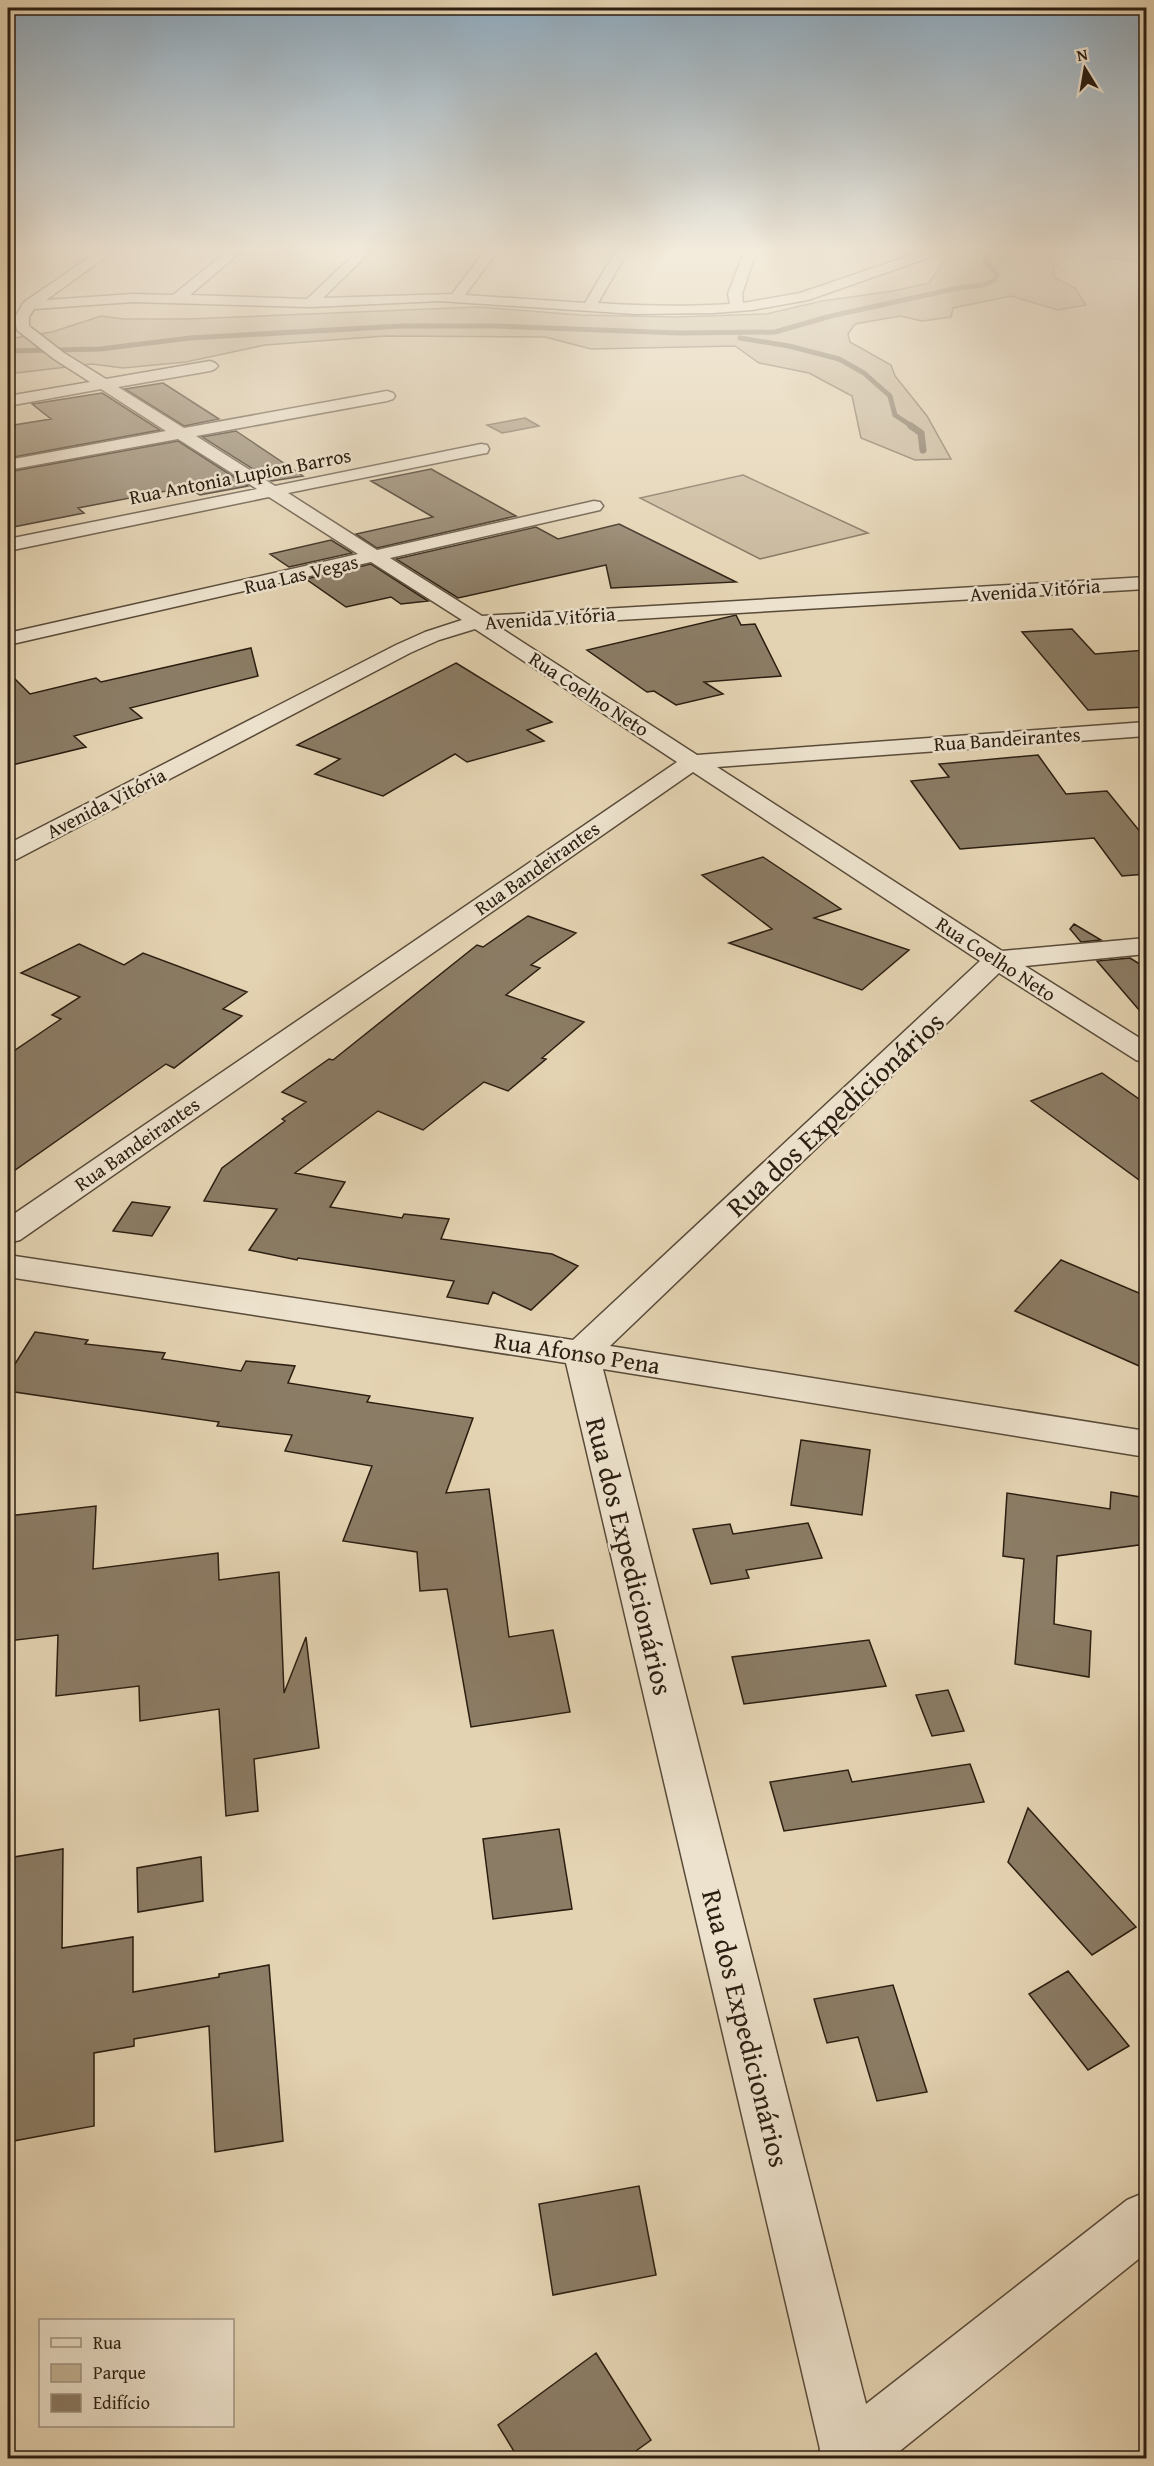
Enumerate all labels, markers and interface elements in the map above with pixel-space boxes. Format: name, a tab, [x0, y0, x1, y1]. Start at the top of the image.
north arrow	[1055, 39, 1115, 99]
text: N	[1075, 41, 1090, 67]
street label: Rua Antonia Lupion Barros	[126, 440, 353, 511]
street label: Rua Las Vegas	[241, 546, 361, 601]
street label: Avenida Vitória	[969, 570, 1102, 609]
street label: Avenida Vitória	[484, 598, 617, 637]
street label: Rua Coelho Neto	[524, 644, 655, 743]
street label: Rua Bandeirantes	[933, 719, 1081, 758]
street label: Avenida Vitória	[41, 760, 171, 845]
street label: Rua Bandeirantes	[468, 814, 605, 922]
street label: Rua Coelho Neto	[931, 909, 1062, 1008]
street label: Rua dos Expedicionários	[716, 1001, 953, 1226]
street label: Rua Bandeirantes	[68, 1090, 205, 1198]
street label: Rua Afonso Pena	[492, 1322, 663, 1383]
street label: Rua dos Expedicionários	[576, 1413, 685, 1699]
street label: Rua dos Expedicionários	[692, 1885, 801, 2171]
legend	[39, 2319, 234, 2427]
text: Rua	[93, 2329, 122, 2356]
text: Parque	[93, 2359, 146, 2386]
text: Edifício	[93, 2389, 150, 2416]

